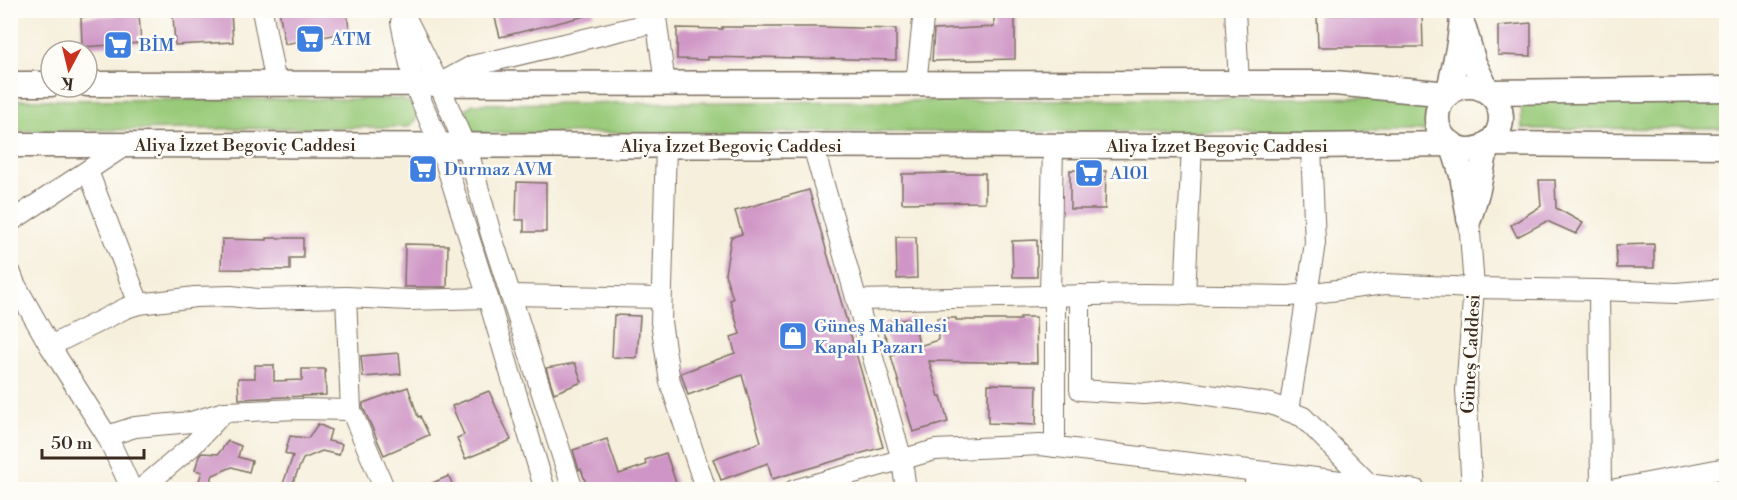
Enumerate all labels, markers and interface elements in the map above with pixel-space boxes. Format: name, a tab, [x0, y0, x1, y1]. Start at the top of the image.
supermarket icon: ATM	[294, 23, 326, 55]
place label: ATM	[330, 28, 372, 51]
supermarket icon: BİM	[102, 29, 134, 61]
place label: BİM	[138, 34, 174, 57]
north arrow	[39, 39, 99, 99]
text: K	[59, 72, 75, 94]
street label: Aliya İzzet Begoviç Caddesi	[133, 134, 356, 157]
street label: Aliya İzzet Begoviç Caddesi	[619, 135, 842, 158]
street label: Aliya İzzet Begoviç Caddesi	[1105, 135, 1328, 158]
supermarket icon: Durmaz AVM	[407, 153, 439, 185]
supermarket icon: A101	[1073, 157, 1105, 189]
place label: Durmaz AVM	[444, 158, 553, 181]
place label: A101	[1109, 162, 1149, 185]
street label: Güneş Caddesi	[1456, 294, 1486, 414]
place label: Güneş Mahallesi Kapalı Pazarı	[814, 315, 947, 359]
shop icon: Güneş Mahallesi Kapalı Pazarı	[777, 320, 809, 352]
scale bar	[42, 422, 144, 460]
text: 50 m	[51, 432, 93, 455]

